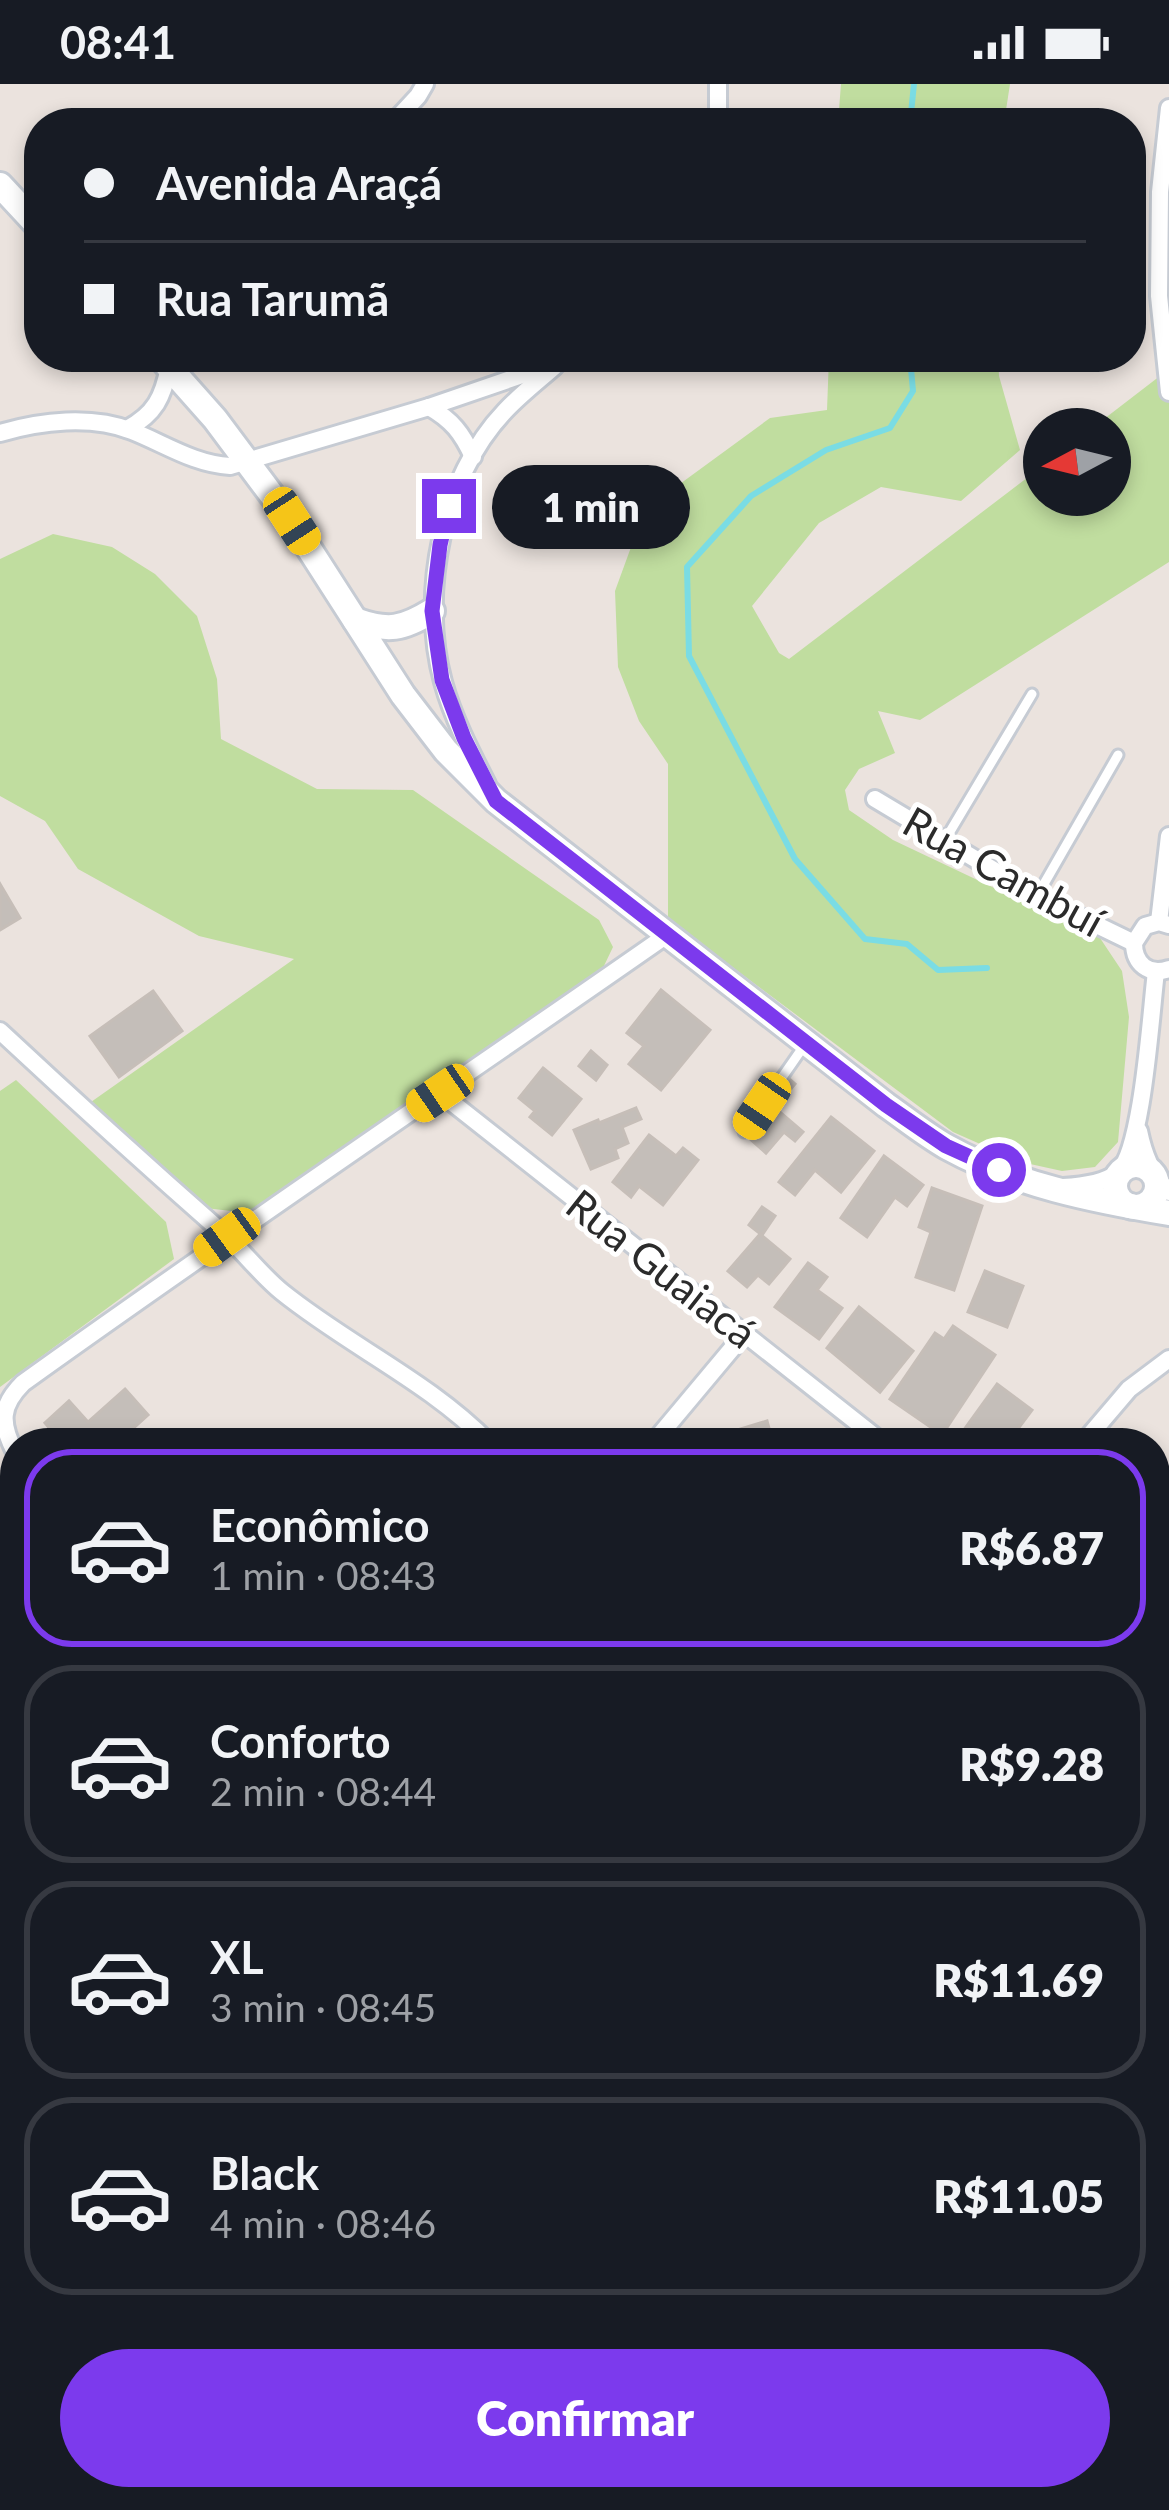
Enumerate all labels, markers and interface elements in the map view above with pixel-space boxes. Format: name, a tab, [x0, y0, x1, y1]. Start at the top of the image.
text: 08:41	[60, 15, 176, 69]
text: Avenida Araçá	[156, 156, 442, 210]
text: Rua Tarumã	[156, 272, 389, 326]
north arrow	[1023, 408, 1131, 516]
map controls	[1023, 408, 1131, 516]
callout: 1 min	[491, 464, 689, 548]
route end	[422, 479, 476, 533]
car	[257, 481, 327, 561]
text: 1 min	[542, 484, 640, 530]
street label: Rua Cambuí	[895, 796, 1114, 947]
car	[400, 1058, 480, 1128]
car	[727, 1066, 797, 1146]
route start	[972, 1143, 1026, 1197]
street label: Rua Guaiacá	[557, 1178, 767, 1358]
car	[187, 1201, 267, 1273]
icon: car	[66, 1494, 174, 1602]
text: Econômico	[210, 1498, 430, 1552]
text: R$6.87	[959, 1521, 1104, 1575]
text: 1 min · 08:43	[210, 1552, 436, 1598]
icon: car	[66, 1710, 174, 1818]
text: Conforto	[210, 1714, 391, 1768]
text: R$9.28	[959, 1737, 1104, 1791]
text: 2 min · 08:44	[210, 1768, 436, 1814]
icon: car	[66, 1926, 174, 2034]
text: XL	[210, 1930, 264, 1984]
text: R$11.69	[933, 1953, 1104, 2007]
text: 3 min · 08:45	[210, 1984, 436, 2030]
icon: car	[66, 2142, 174, 2250]
text: Black	[210, 2146, 319, 2200]
text: R$11.05	[933, 2169, 1104, 2223]
text: 4 min · 08:46	[210, 2200, 436, 2246]
button: Confirmar	[60, 2349, 1110, 2487]

